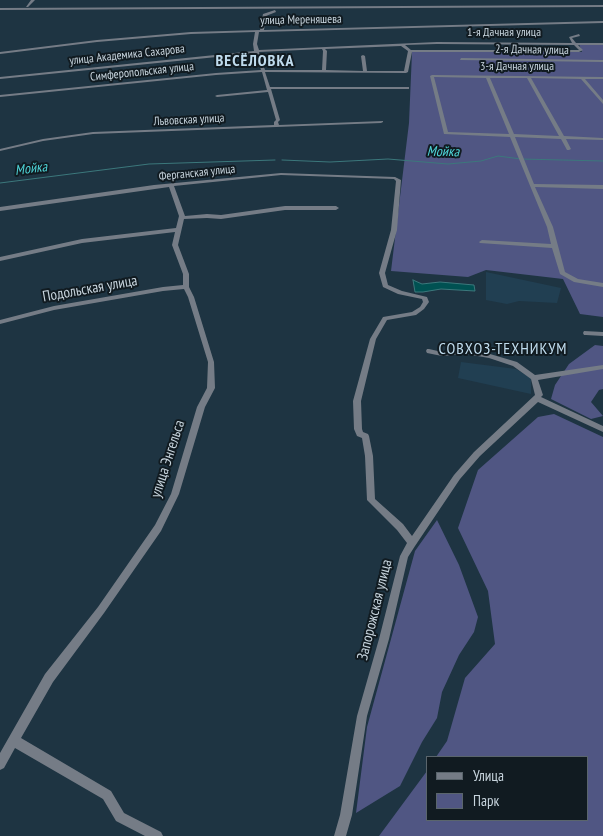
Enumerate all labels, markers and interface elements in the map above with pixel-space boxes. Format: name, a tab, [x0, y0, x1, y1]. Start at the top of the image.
street label: улица Мереняшева	[260, 12, 342, 28]
street label: 1-я Дачная улица	[467, 26, 541, 40]
street label: улица Академика Сахарова	[69, 42, 185, 68]
street label: 2-я Дачная улица	[495, 42, 569, 58]
district label: ВЕСЁЛОВКА	[214, 51, 296, 71]
street label: Симферопольская улица	[89, 59, 195, 85]
street label: 3-я Дачная улица	[480, 60, 554, 74]
street label: Львовская улица	[153, 111, 225, 129]
water label: Мойка	[427, 143, 459, 161]
water label: Мойка	[14, 159, 48, 179]
street label: Ферганская улица	[158, 162, 236, 184]
street label: Подольская улица	[41, 272, 139, 306]
district label: СОВХОЗ-ТЕХНИКУМ	[437, 339, 569, 359]
street label: улица Энгельса	[147, 418, 189, 500]
street label: Запорожская улица	[354, 558, 396, 662]
legend	[426, 756, 588, 821]
text: Улица	[473, 766, 504, 785]
text: Парк	[473, 791, 499, 810]

